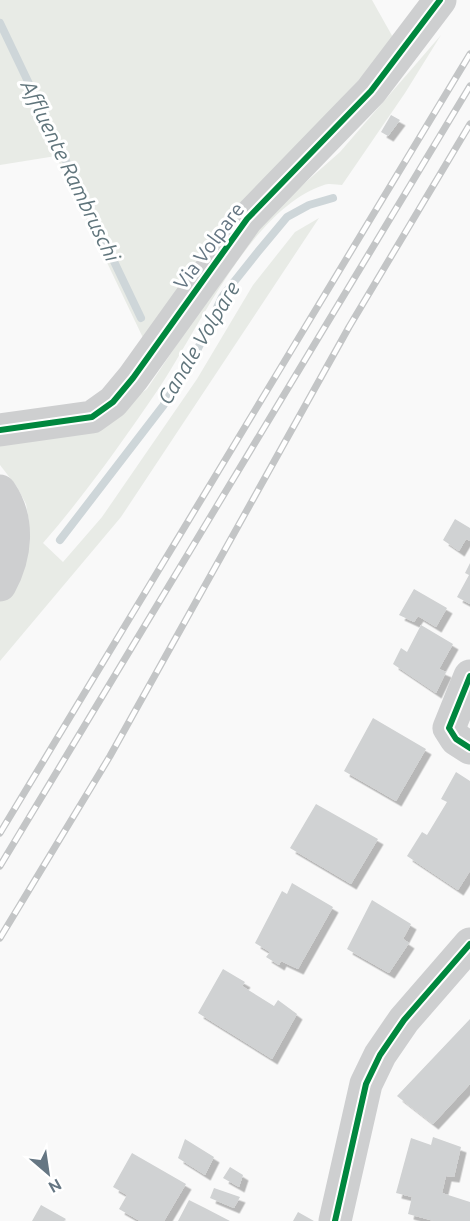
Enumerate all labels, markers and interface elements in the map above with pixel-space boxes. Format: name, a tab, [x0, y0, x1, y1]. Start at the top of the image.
water label: Affluente Rambruschi	[16, 75, 126, 266]
street label: Via Volpare	[169, 198, 249, 294]
water label: Canale Volpare	[152, 276, 244, 408]
north arrow	[18, 1143, 78, 1203]
text: N	[46, 1175, 65, 1197]

